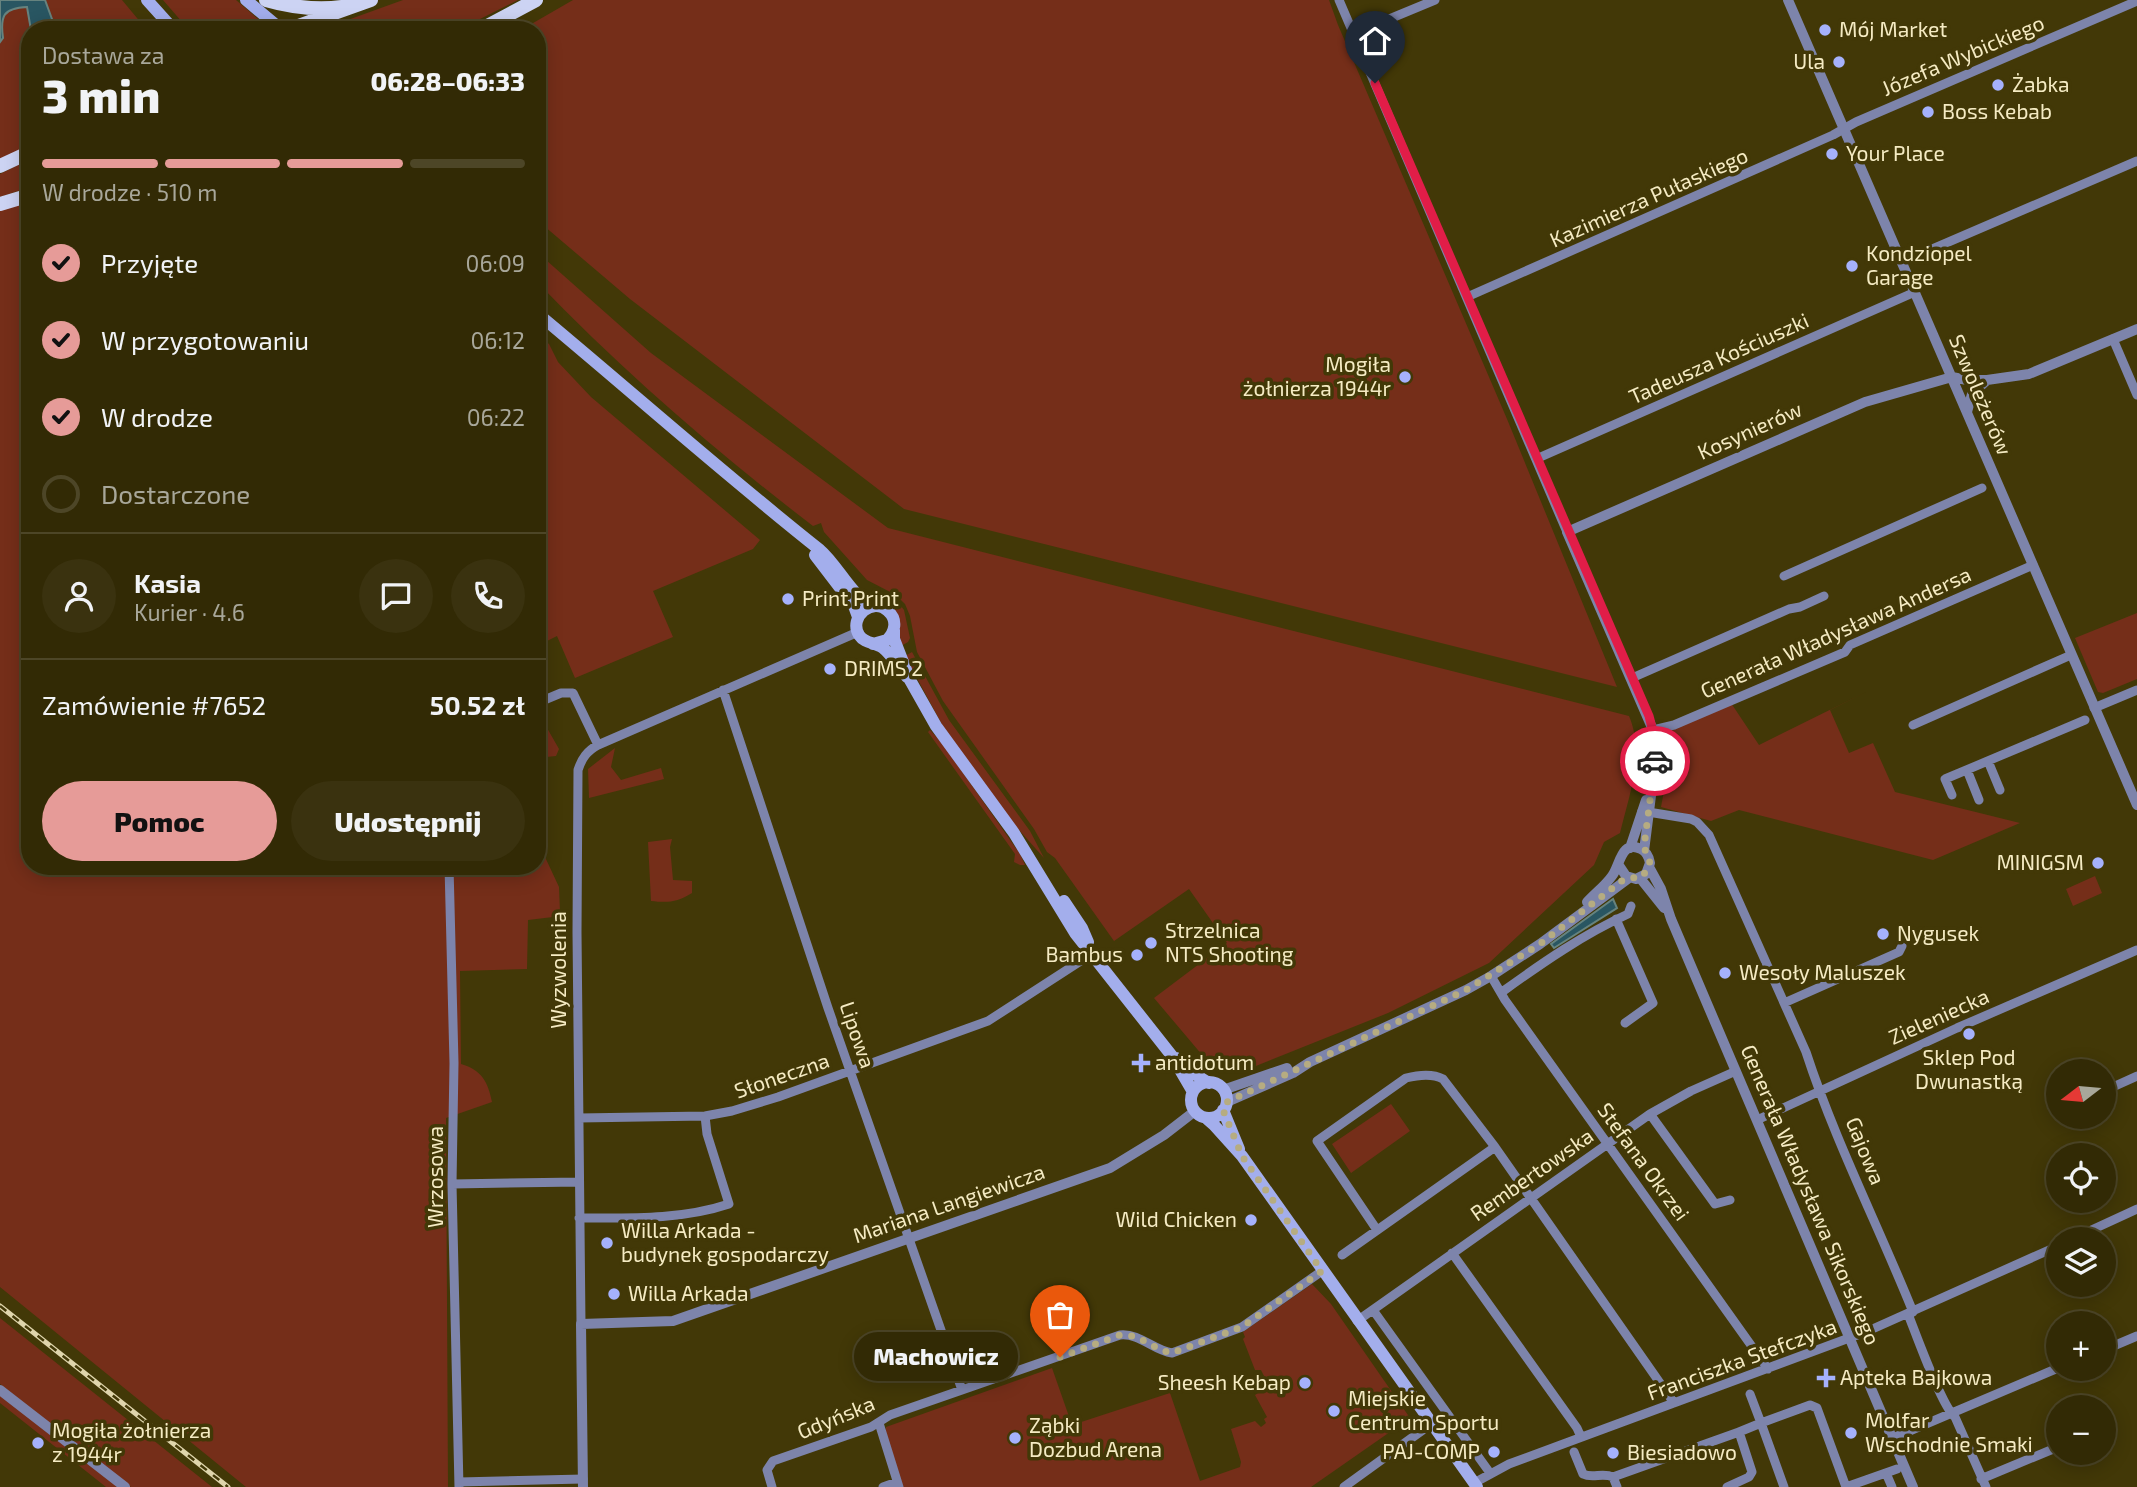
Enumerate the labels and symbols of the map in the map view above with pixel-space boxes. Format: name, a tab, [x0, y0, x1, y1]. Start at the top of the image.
street label: Józefa Wybickiego	[1877, 9, 2047, 100]
pin	[1345, 11, 1405, 83]
place label: Mój Market	[1839, 16, 1947, 42]
marker: Mój Market	[1817, 22, 1833, 38]
place label: Ula	[1793, 48, 1825, 73]
marker: Ula	[1831, 54, 1847, 70]
place label: Żabka	[2012, 71, 2070, 96]
marker: Żabka	[1990, 77, 2006, 93]
place label: Boss Kebab	[1942, 98, 2052, 123]
marker: Boss Kebab	[1920, 104, 1936, 120]
place label: Your Place	[1846, 140, 1945, 165]
street label: Kazimierza Pułaskiego	[1545, 142, 1751, 252]
marker: Your Place	[1824, 146, 1840, 162]
place label: Kondziopel Garage	[1866, 240, 1973, 289]
marker: Kondziopel Garage	[1844, 258, 1860, 274]
street label: Tadeusza Kościuszki	[1625, 307, 1812, 409]
street label: Szwoleżerów	[1945, 330, 2018, 458]
place label: Mogiła żołnierza 1944r	[1243, 351, 1392, 400]
marker: Mogiła żołnierza 1944r	[1397, 369, 1413, 385]
street label: Kosynierów	[1693, 395, 1806, 464]
street label: Generała Władysława Andersa	[1696, 561, 1975, 703]
place label: Print Print	[802, 585, 899, 610]
marker: Print Print	[780, 591, 796, 607]
place label: DRIMS 2	[844, 655, 923, 680]
marker: DRIMS 2	[822, 661, 838, 677]
courier	[1620, 726, 1690, 796]
place label: MINIGSM	[1996, 849, 2084, 874]
marker: MINIGSM	[2090, 855, 2106, 871]
street label: Wyzwolenia	[545, 911, 570, 1029]
place label: Strzelnica NTS Shooting	[1165, 917, 1294, 966]
place label: Nygusek	[1897, 920, 1979, 945]
marker: Nygusek	[1875, 926, 1891, 942]
marker: Strzelnica NTS Shooting	[1143, 935, 1159, 951]
place label: Bambus	[1045, 941, 1123, 966]
marker: Bambus	[1129, 947, 1145, 963]
place label: Wesoły Maluszek	[1739, 959, 1906, 984]
marker: Wesoły Maluszek	[1717, 965, 1733, 981]
street label: Zieleniecka	[1884, 982, 1992, 1049]
street label: Lipowa	[835, 998, 881, 1071]
marker: Sklep Pod Dwunastką	[1961, 1026, 1977, 1042]
street label: Generała Władysława Sikorskiego	[1737, 1040, 1886, 1348]
place label: Sklep Pod Dwunastką	[1915, 1044, 2023, 1093]
street label: Słoneczna	[731, 1047, 832, 1102]
place label: antidotum	[1155, 1049, 1254, 1074]
marker: antidotum	[1133, 1055, 1149, 1071]
north arrow	[2046, 1059, 2116, 1129]
street label: Stefana Okrzei	[1593, 1097, 1695, 1225]
street label: Gajowa	[1841, 1113, 1891, 1188]
street label: Rembertowska	[1465, 1122, 1597, 1225]
street label: Wrzosowa	[422, 1126, 447, 1228]
street label: Mariana Langiewicza	[849, 1158, 1048, 1247]
place label: Wild Chicken	[1115, 1206, 1237, 1231]
marker: Wild Chicken	[1243, 1212, 1259, 1228]
place label: Willa Arkada - budynek gospodarczy	[621, 1217, 829, 1266]
marker: Willa Arkada - budynek gospodarczy	[599, 1235, 615, 1251]
place label: Willa Arkada	[628, 1280, 749, 1305]
pin	[1030, 1285, 1090, 1357]
marker: Willa Arkada	[606, 1286, 622, 1302]
street label: Franciszka Stefczyka	[1643, 1313, 1840, 1405]
callout: Machowicz	[853, 1332, 1018, 1382]
place label: Apteka Bajkowa	[1840, 1364, 1992, 1390]
place label: Sheesh Kebap	[1158, 1369, 1291, 1394]
marker: Apteka Bajkowa	[1818, 1370, 1834, 1386]
marker: Sheesh Kebap	[1297, 1375, 1313, 1391]
place label: Miejskie Centrum Sportu	[1348, 1385, 1499, 1434]
street label: Gdyńska	[793, 1390, 878, 1443]
marker: Miejskie Centrum Sportu	[1326, 1403, 1342, 1419]
place label: Molfar Wschodnie Smaki	[1865, 1407, 2033, 1456]
place label: Ząbki Dozbud Arena	[1029, 1412, 1162, 1461]
place label: Mogiła żołnierza z 1944r	[52, 1417, 211, 1466]
marker: Molfar Wschodnie Smaki	[1843, 1425, 1859, 1441]
marker: Ząbki Dozbud Arena	[1007, 1430, 1023, 1446]
marker: Mogiła żołnierza z 1944r	[30, 1435, 46, 1451]
place label: PAJ-COMP	[1382, 1438, 1480, 1463]
place label: Biesiadowo	[1627, 1439, 1737, 1464]
marker: PAJ-COMP	[1486, 1444, 1502, 1460]
marker: Biesiadowo	[1605, 1445, 1621, 1461]

